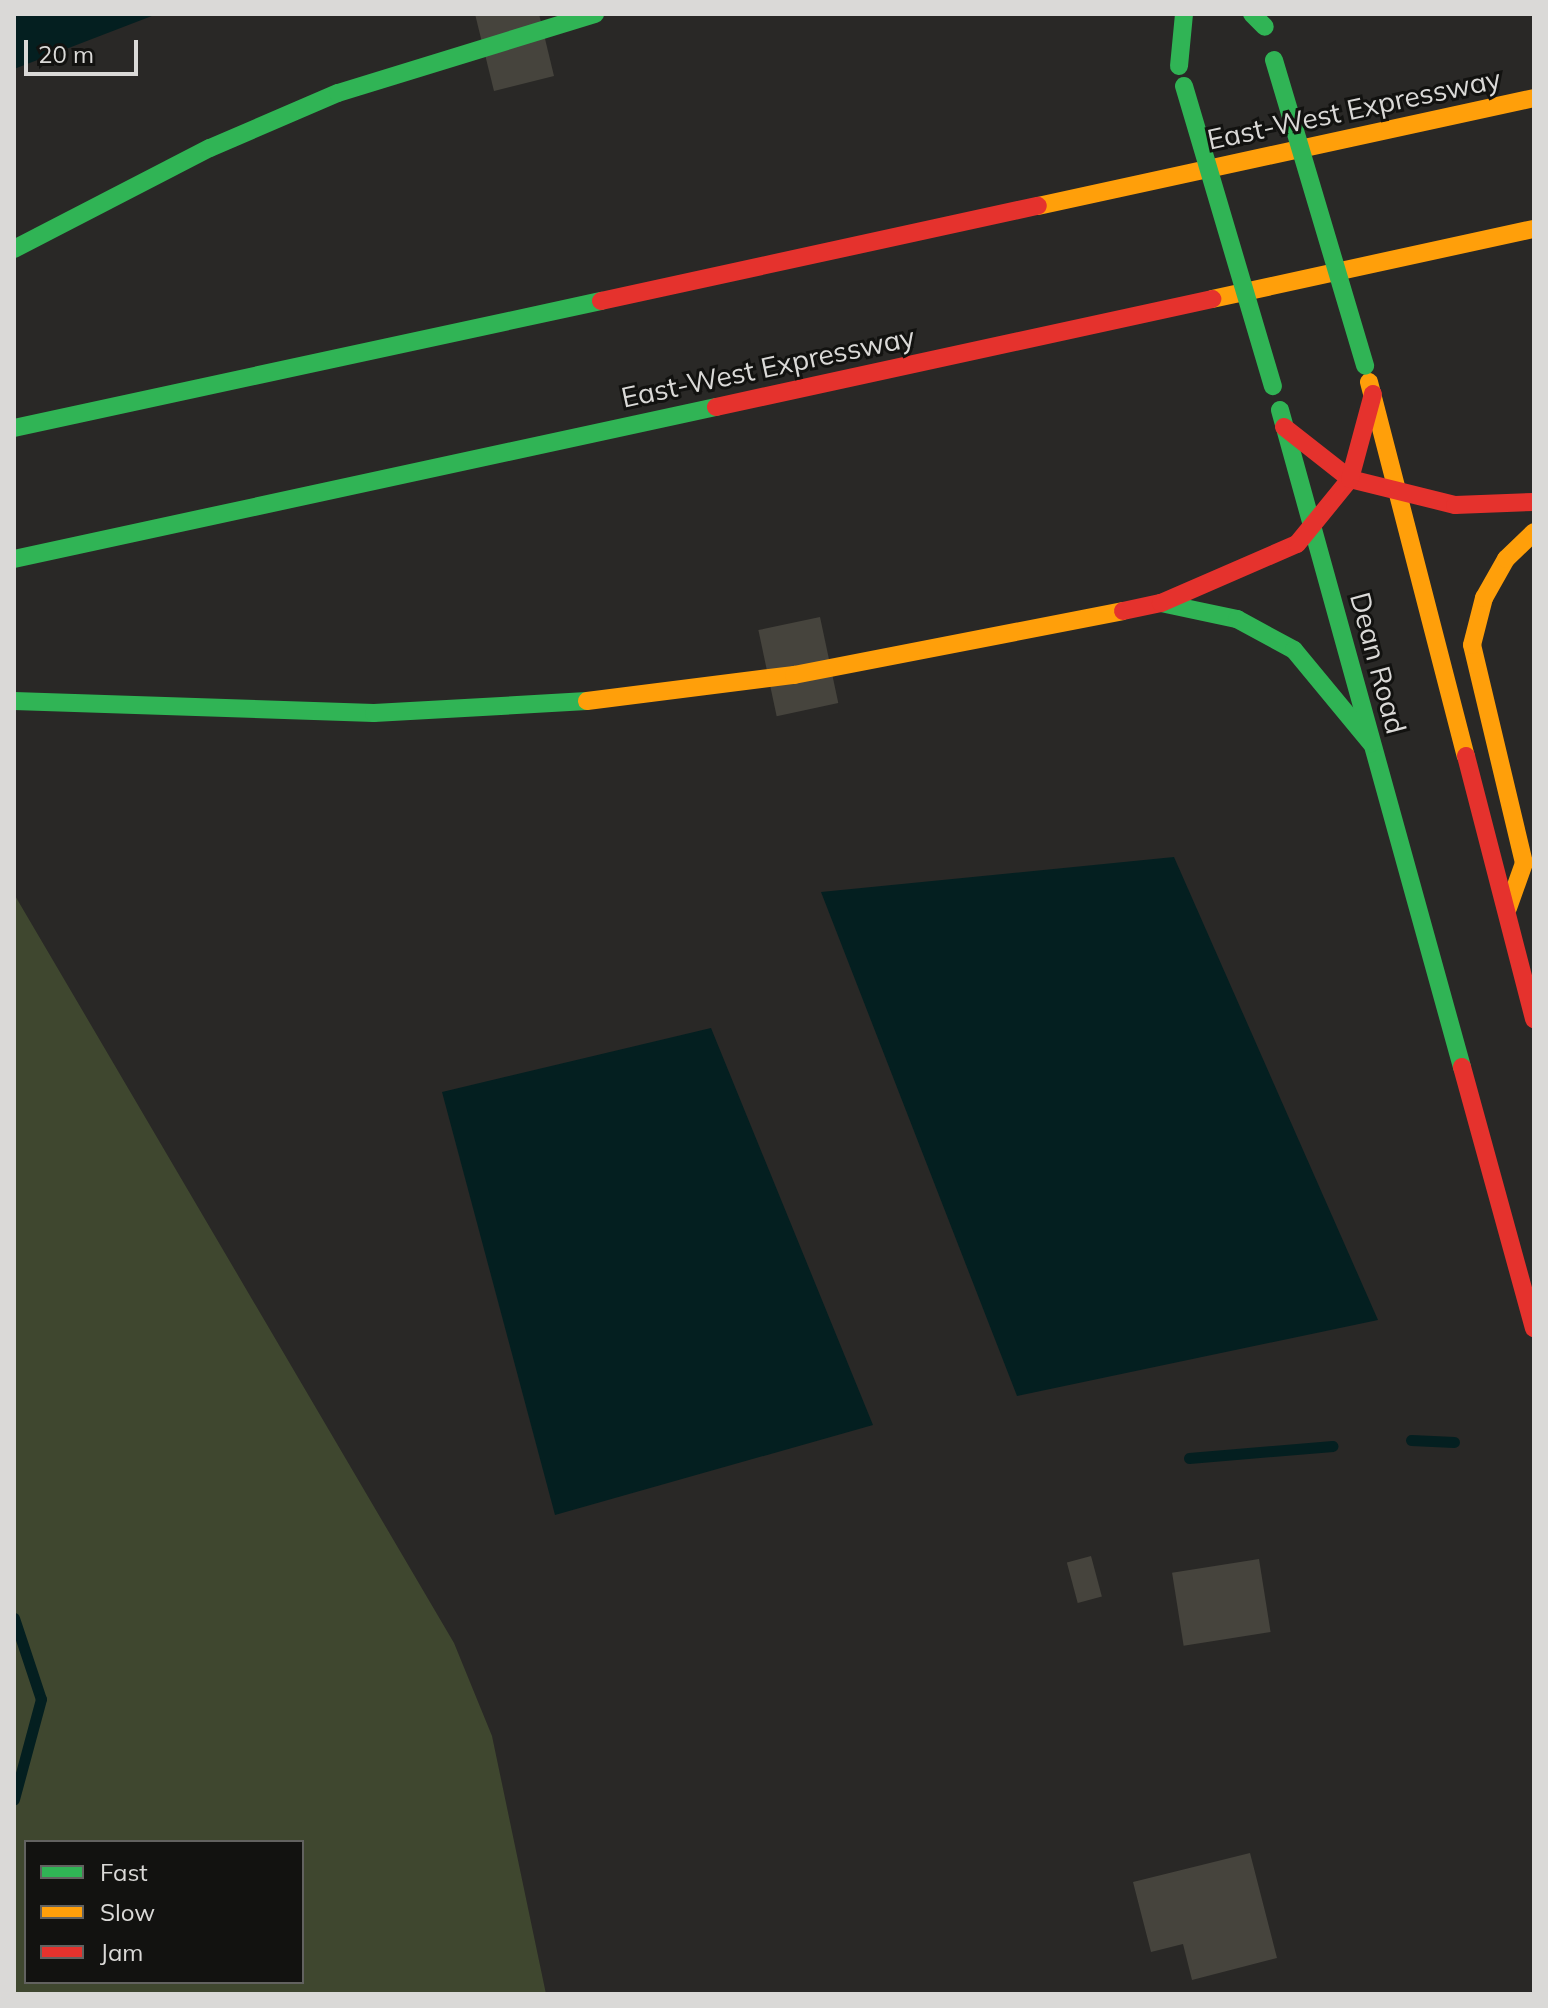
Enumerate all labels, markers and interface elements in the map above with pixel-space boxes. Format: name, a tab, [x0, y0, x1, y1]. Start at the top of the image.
scale bar	[28, 24, 142, 74]
text: 20 m	[38, 39, 94, 69]
street label: East-West Expressway	[1204, 61, 1504, 157]
street label: East-West Expressway	[618, 319, 918, 415]
street label: Dean Road	[1343, 588, 1413, 738]
legend	[24, 1840, 304, 1984]
text: Fast	[100, 1857, 148, 1887]
text: Slow	[100, 1897, 155, 1927]
text: Jam	[100, 1937, 143, 1967]

